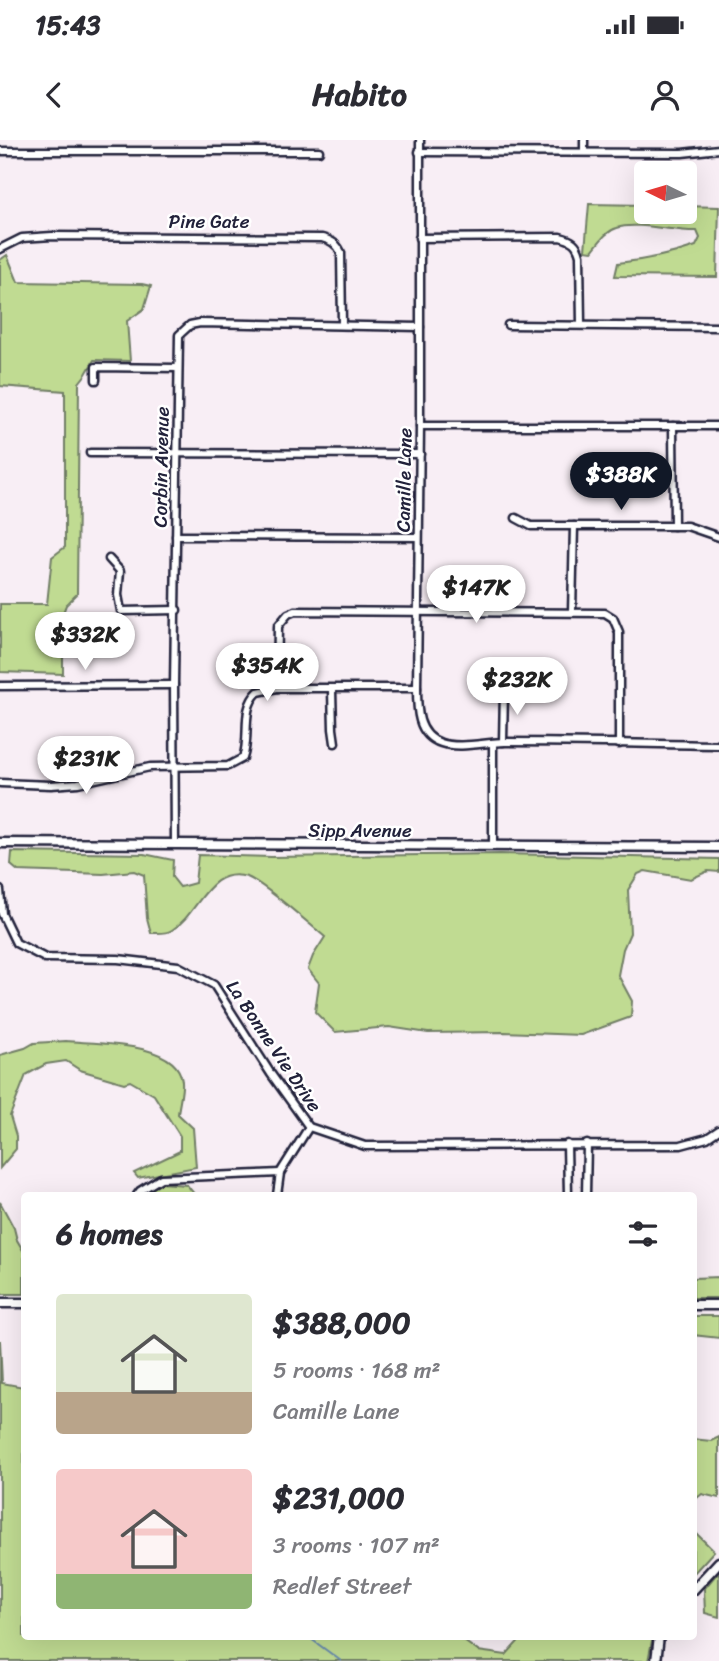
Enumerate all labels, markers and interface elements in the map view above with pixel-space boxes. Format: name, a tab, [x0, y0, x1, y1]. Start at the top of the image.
text: 15:43	[35, 2, 100, 48]
text: Habito	[312, 66, 407, 123]
icon: back	[35, 76, 73, 114]
icon: person	[646, 76, 684, 114]
north arrow	[634, 161, 696, 224]
map controls	[634, 161, 697, 224]
street label: Pine Gate	[168, 205, 250, 238]
street label: Corbin Avenue	[143, 406, 179, 528]
street label: Camille Lane	[387, 427, 421, 533]
pin: $388K	[572, 452, 670, 512]
text: $388K	[586, 454, 656, 495]
pin: $147K	[427, 566, 525, 625]
text: $147K	[443, 567, 509, 608]
pin: $332K	[36, 612, 134, 672]
text: $332K	[51, 614, 119, 655]
pin: $354K	[218, 644, 316, 703]
text: $354K	[232, 645, 302, 686]
pin: $232K	[468, 658, 566, 717]
text: $232K	[483, 659, 551, 700]
pin: $231K	[37, 736, 135, 796]
text: $231K	[53, 738, 119, 779]
street label: Sipp Avenue	[308, 814, 412, 847]
street label: La Bonne Vie Drive	[217, 973, 331, 1119]
text: 6 homes	[56, 1207, 163, 1261]
icon: filters	[624, 1215, 662, 1253]
text: $388,000	[273, 1296, 411, 1350]
icon: home	[112, 1322, 196, 1406]
text: 5 rooms · 168 m²	[273, 1350, 441, 1391]
text: Camille Lane	[273, 1391, 399, 1432]
text: $231,000	[273, 1471, 405, 1525]
icon: home	[112, 1497, 196, 1581]
text: 3 rooms · 107 m²	[273, 1525, 440, 1566]
text: Redlef Street	[273, 1566, 411, 1607]

